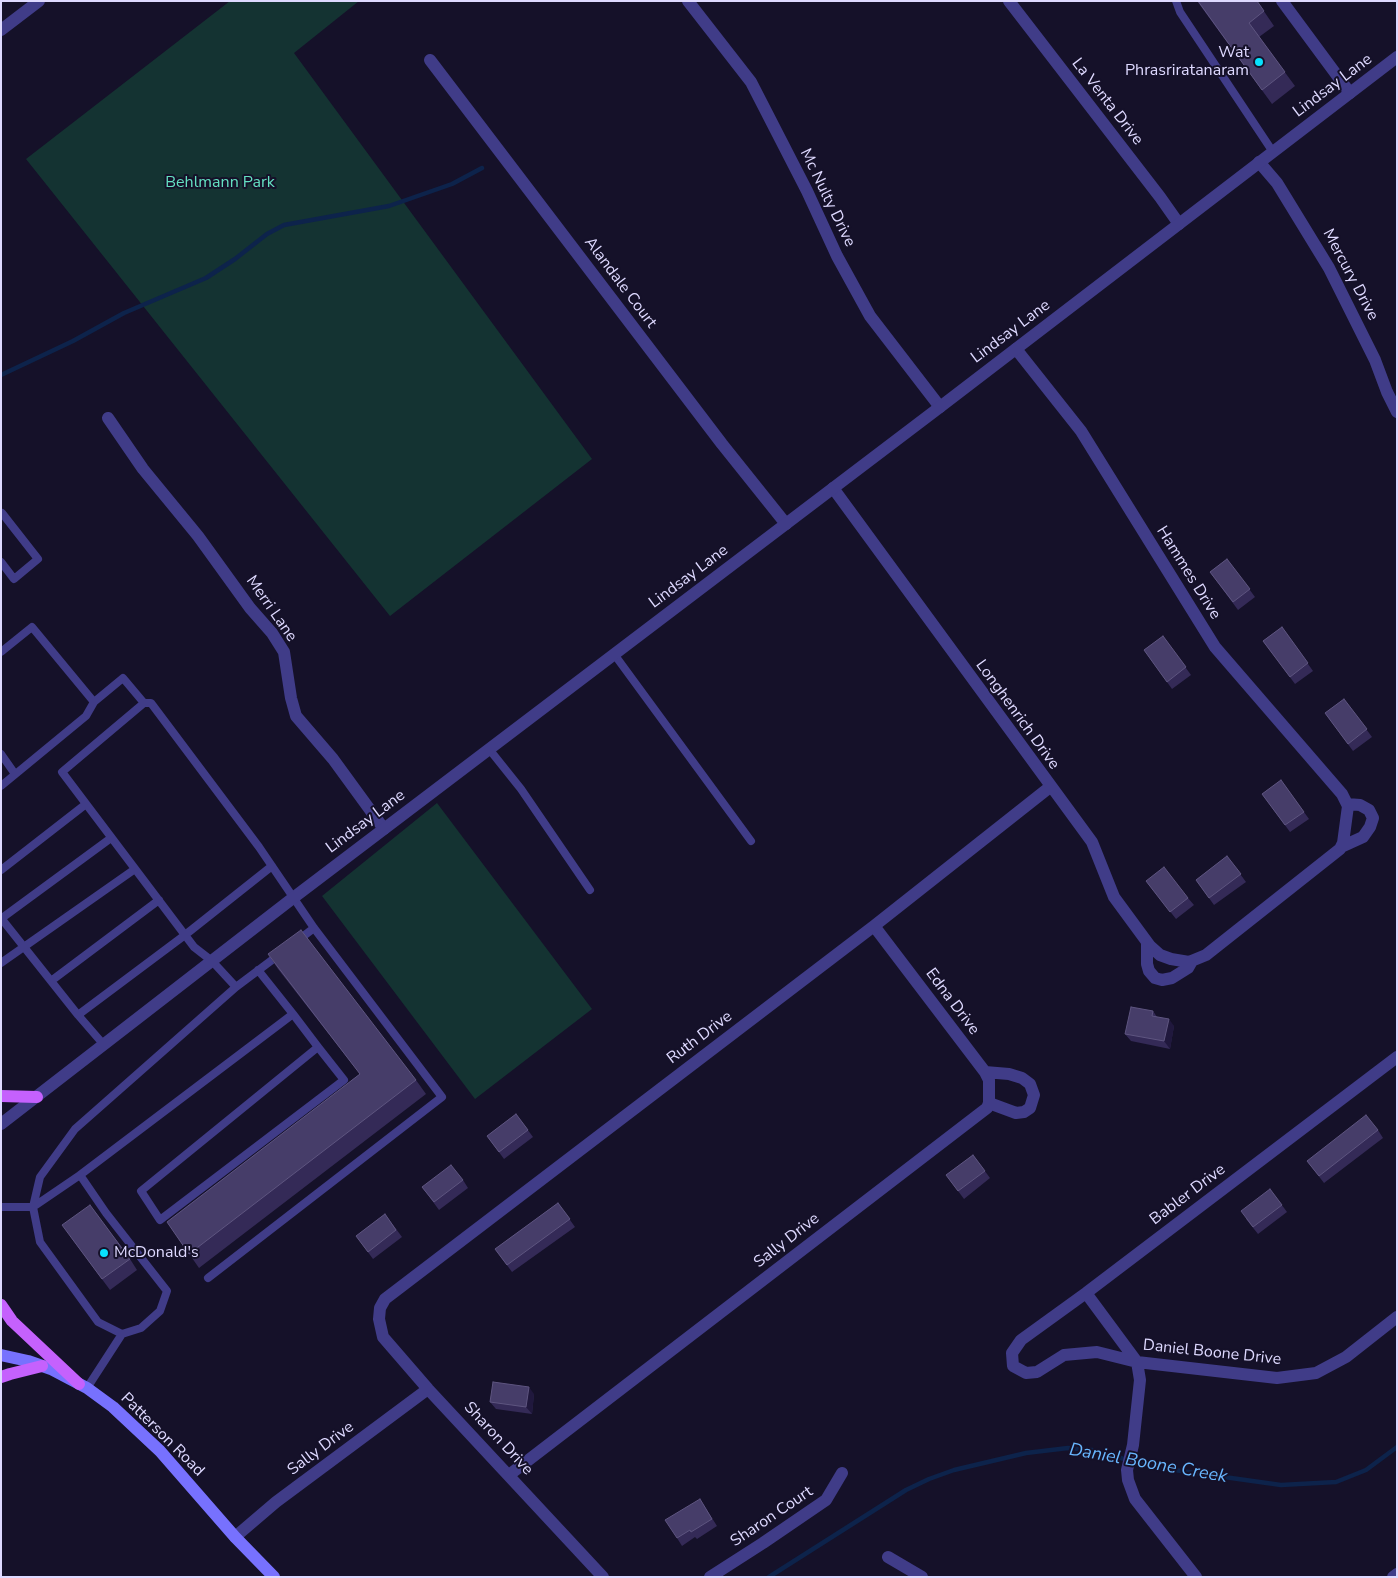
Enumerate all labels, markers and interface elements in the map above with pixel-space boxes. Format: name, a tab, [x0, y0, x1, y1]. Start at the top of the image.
place label: Wat Phrasriratanaram	[1125, 43, 1249, 81]
street label: Lindsay Lane	[1290, 50, 1376, 122]
street label: La Venta Drive	[1067, 55, 1147, 149]
marker: Wat Phrasriratanaram	[1253, 56, 1265, 68]
street label: Mc Nulty Drive	[795, 146, 859, 250]
park label: Behlmann Park	[165, 173, 275, 193]
street label: Mercury Drive	[1318, 226, 1382, 324]
street label: Alandale Court	[580, 234, 660, 332]
street label: Lindsay Lane	[968, 296, 1054, 368]
street label: Hammes Drive	[1152, 523, 1224, 623]
street label: Lindsay Lane	[646, 541, 732, 613]
street label: Merri Lane	[241, 572, 301, 646]
street label: Longhenrich Drive	[971, 657, 1063, 773]
street label: Lindsay Lane	[323, 786, 409, 858]
street label: Edna Drive	[921, 965, 983, 1039]
street label: Ruth Drive	[664, 1007, 736, 1069]
street label: Babler Drive	[1146, 1160, 1230, 1230]
street label: Sally Drive	[750, 1209, 824, 1273]
place label: McDonald's	[114, 1243, 199, 1263]
marker: McDonald's	[98, 1247, 110, 1259]
street label: Daniel Boone Drive	[1142, 1336, 1282, 1370]
street label: Patterson Road	[116, 1389, 208, 1481]
street label: Sharon Drive	[459, 1398, 537, 1480]
street label: Sally Drive	[284, 1418, 358, 1480]
water label: Daniel Boone Creek	[1067, 1439, 1229, 1489]
street label: Sharon Court	[727, 1482, 817, 1552]

